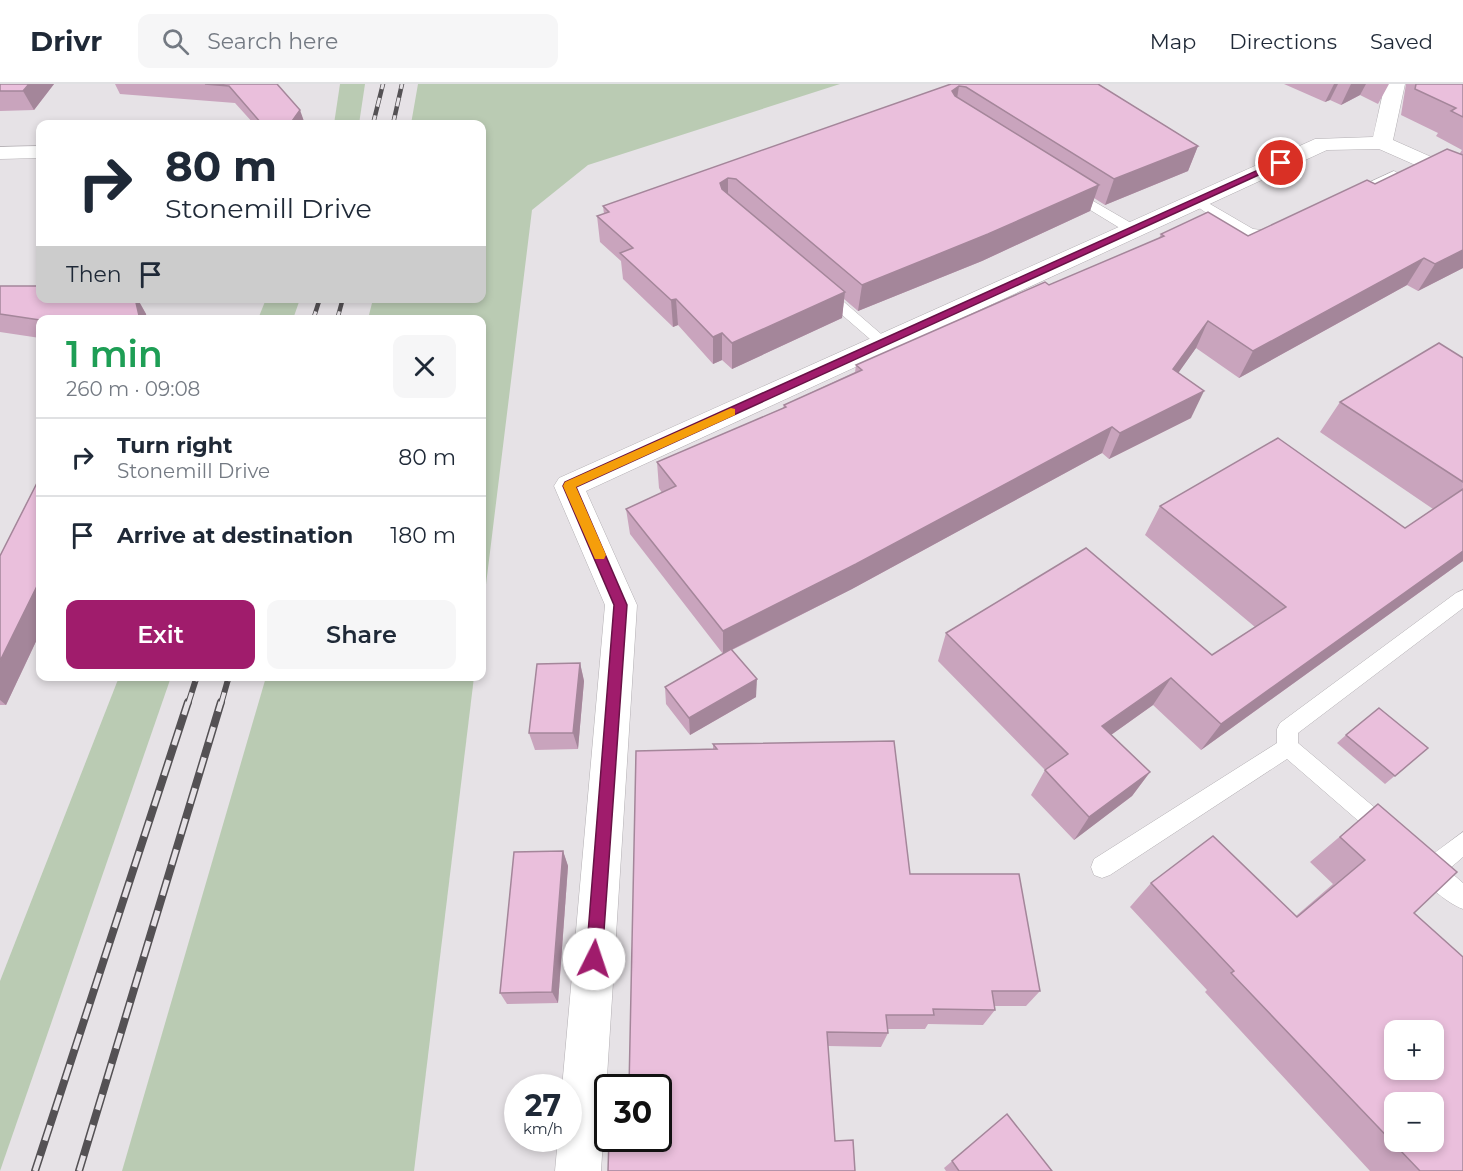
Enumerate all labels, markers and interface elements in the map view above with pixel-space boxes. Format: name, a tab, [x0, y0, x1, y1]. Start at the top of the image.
search box	[138, 14, 558, 68]
text: Drivr	[30, 24, 102, 58]
icon: search	[159, 25, 192, 58]
text: Search here	[207, 28, 338, 55]
text: Map	[1150, 29, 1196, 54]
text: Directions	[1229, 29, 1337, 54]
text: Saved	[1370, 29, 1433, 54]
pin	[1255, 137, 1306, 188]
text: 80 m	[165, 140, 277, 192]
icon: right	[66, 144, 144, 222]
icon: arrive	[1264, 146, 1297, 179]
text: Stonemill Drive	[165, 192, 372, 225]
icon: arrive	[134, 258, 167, 291]
text: Then	[66, 261, 122, 288]
text: 1 min	[66, 332, 163, 376]
button: close	[393, 335, 456, 398]
text: 260 m · 09:08	[66, 377, 200, 401]
text: Turn right	[117, 432, 232, 459]
icon: right	[66, 441, 99, 474]
text: 80 m	[398, 444, 456, 471]
text: Stonemill Drive	[117, 459, 270, 483]
icon: arrive	[66, 519, 99, 552]
text: Arrive at destination	[117, 522, 353, 549]
text: 180 m	[390, 522, 456, 549]
button: Exit	[66, 600, 255, 669]
button: Share	[267, 600, 456, 669]
position arrow	[562, 927, 626, 991]
map controls	[1384, 1020, 1444, 1152]
button: +	[1384, 1020, 1444, 1080]
speed limit sign: 30	[594, 1074, 672, 1152]
text: 27	[525, 1087, 561, 1124]
button: −	[1384, 1092, 1444, 1152]
text: km/h	[523, 1119, 563, 1138]

